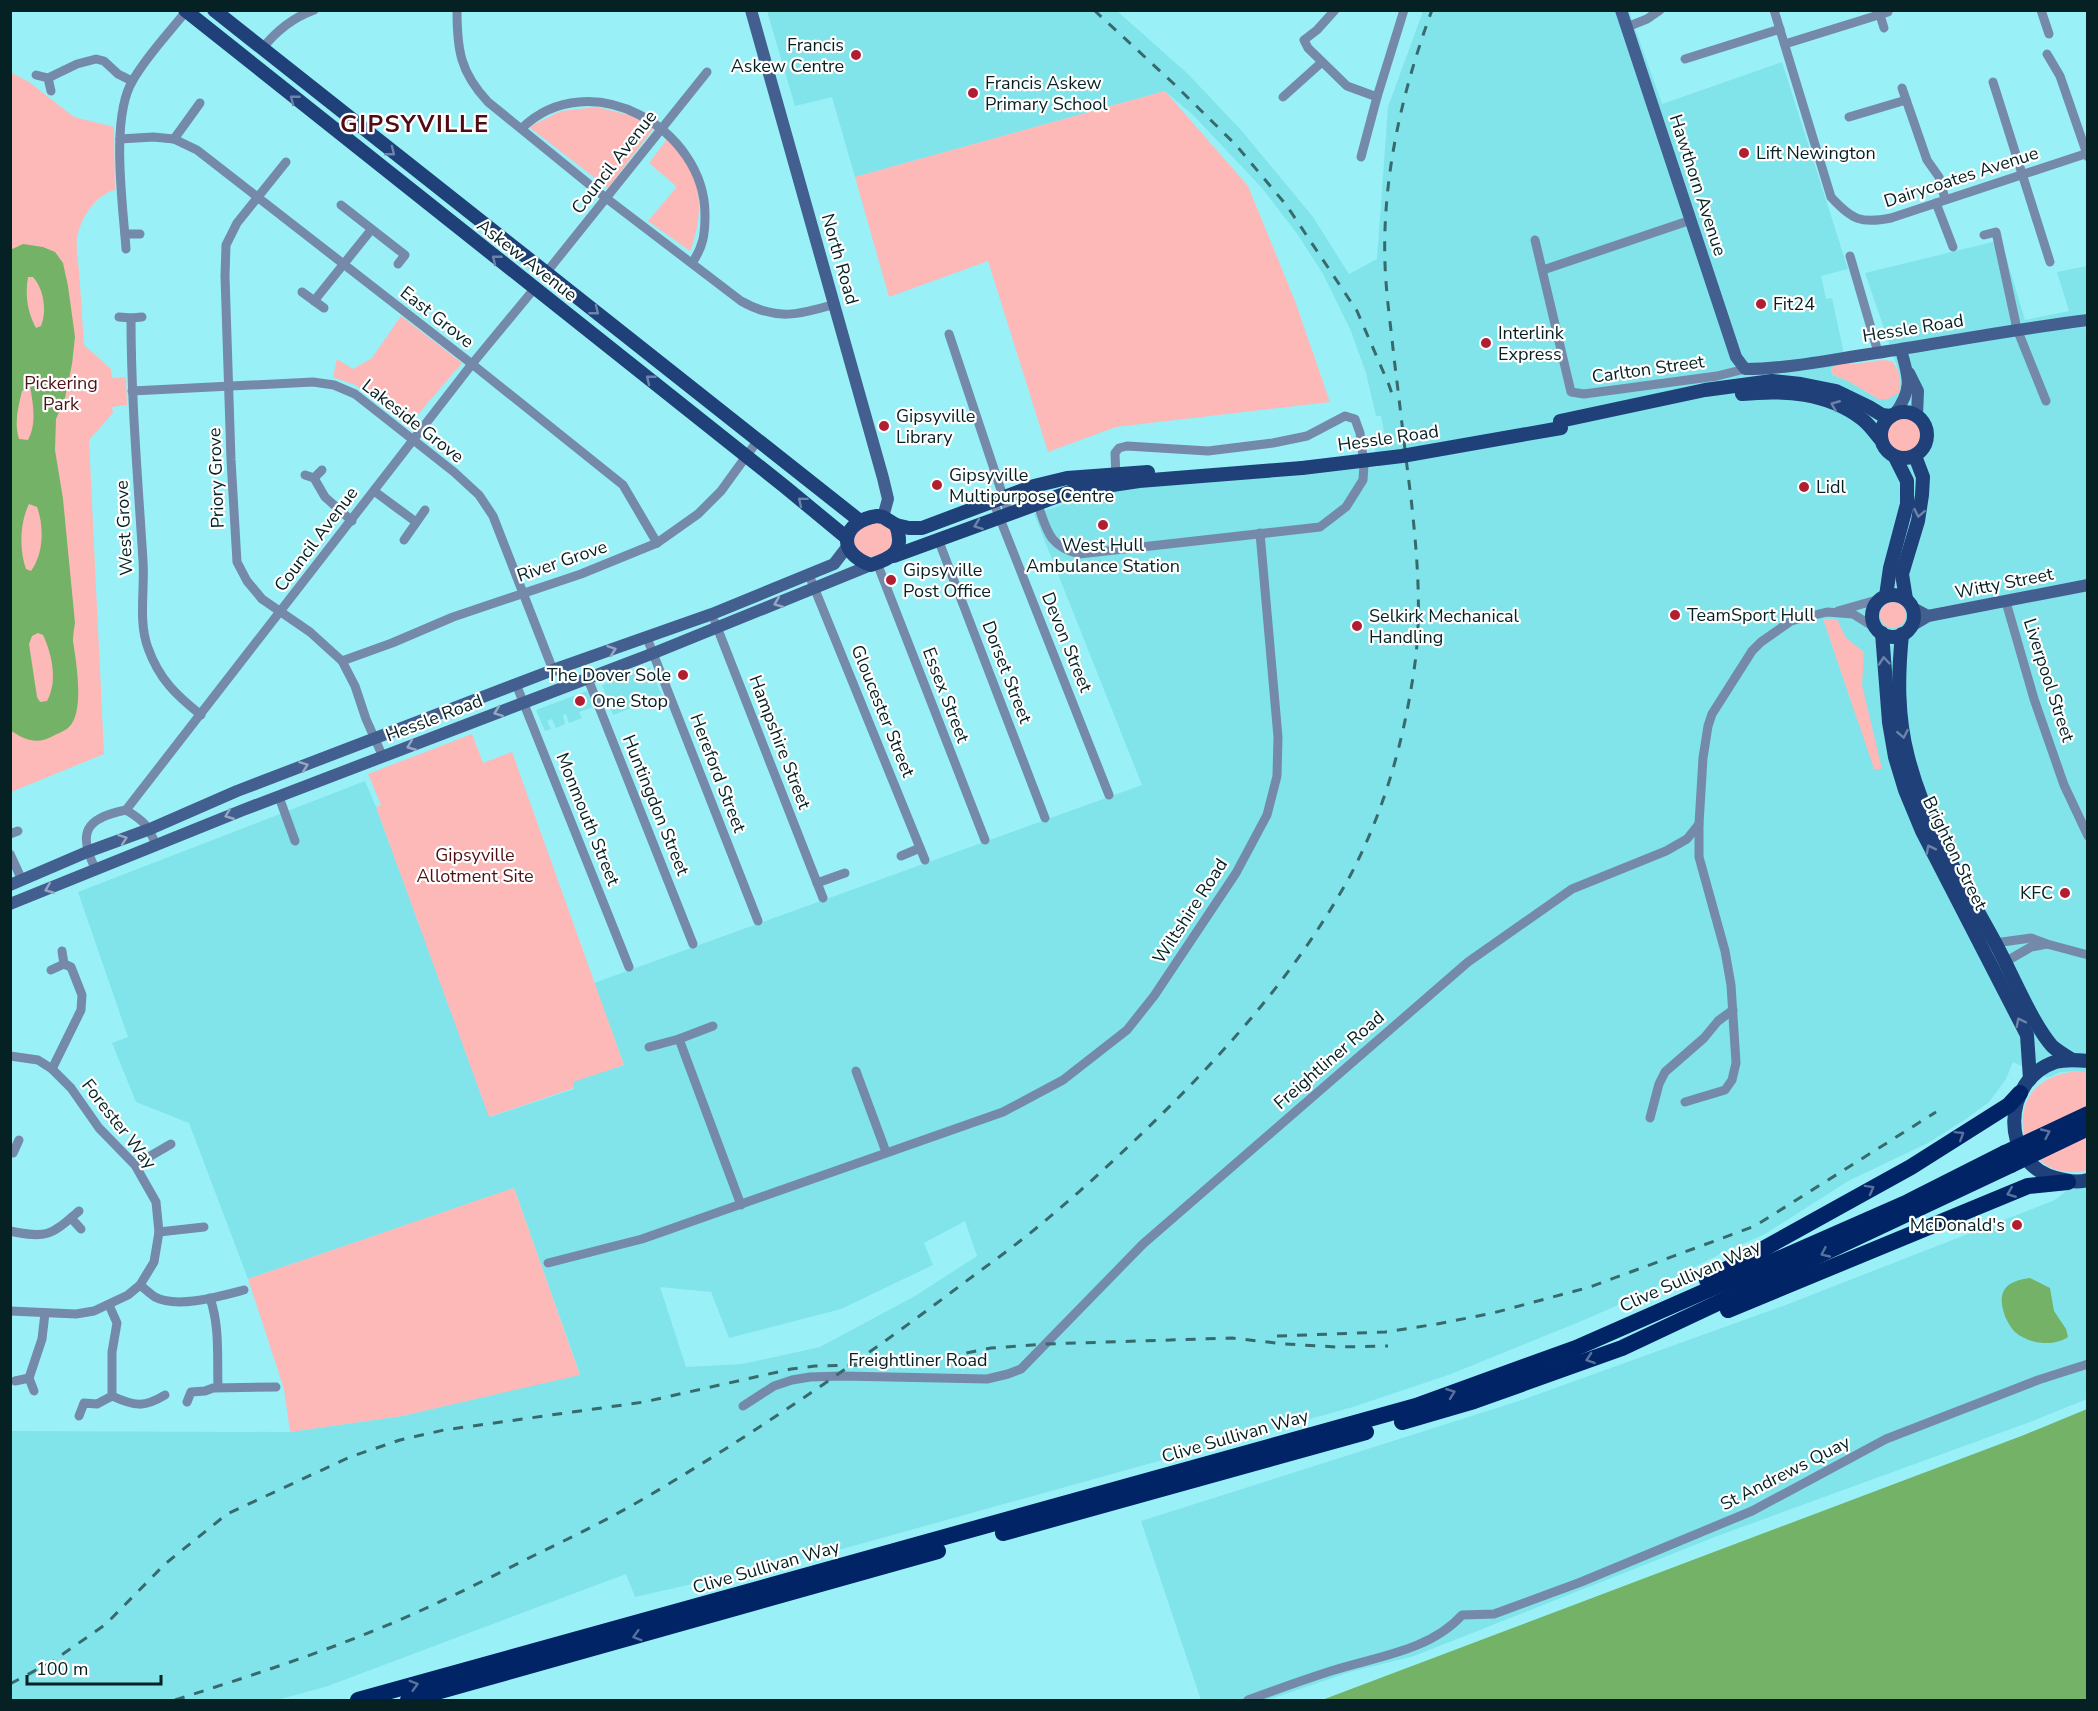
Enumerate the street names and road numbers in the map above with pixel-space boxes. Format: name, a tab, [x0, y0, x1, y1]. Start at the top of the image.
street label: Council Avenue	[566, 105, 662, 219]
street label: Hawthorn Avenue	[1664, 111, 1732, 259]
street label: Dairycoates Avenue	[1881, 141, 2041, 213]
street label: North Road	[816, 211, 864, 307]
street label: Askew Avenue	[472, 213, 582, 307]
street label: East Grove	[395, 281, 479, 353]
street label: Hessle Road	[1861, 308, 1965, 348]
street label: Carlton Street	[1590, 349, 1706, 389]
street label: Lakeside Grove	[357, 374, 469, 468]
street label: Hessle Road	[1336, 419, 1440, 457]
street label: Priory Grove	[202, 427, 230, 529]
street label: West Grove	[110, 480, 138, 576]
street label: Council Avenue	[269, 482, 363, 596]
street label: River Grove	[514, 534, 610, 588]
street label: Witty Street	[1953, 562, 2056, 604]
street label: Devon Street	[1036, 588, 1098, 696]
street label: Liverpool Street	[2018, 615, 2081, 746]
street label: Dorset Street	[976, 617, 1038, 727]
street label: Gloucester Street	[846, 641, 921, 781]
street label: Essex Street	[917, 644, 975, 747]
street label: Hampshire Street	[743, 671, 817, 813]
street label: Hessle Road	[382, 689, 486, 747]
street label: Hereford Street	[684, 710, 752, 837]
street label: Huntingdon Street	[617, 731, 695, 880]
street label: Monmouth Street	[550, 749, 626, 890]
street label: Brighton Street	[1917, 792, 1993, 914]
street label: Wiltshire Road	[1147, 854, 1233, 968]
street label: Freightliner Road	[1269, 1005, 1389, 1115]
street label: Forester Way	[76, 1074, 162, 1175]
street label: Clive Sullivan Way	[1616, 1234, 1765, 1318]
street label: Freightliner Road	[848, 1348, 988, 1372]
street label: Clive Sullivan Way	[1159, 1403, 1312, 1468]
street label: St Andrews Quay	[1716, 1430, 1855, 1516]
street label: Clive Sullivan Way	[690, 1534, 843, 1599]

